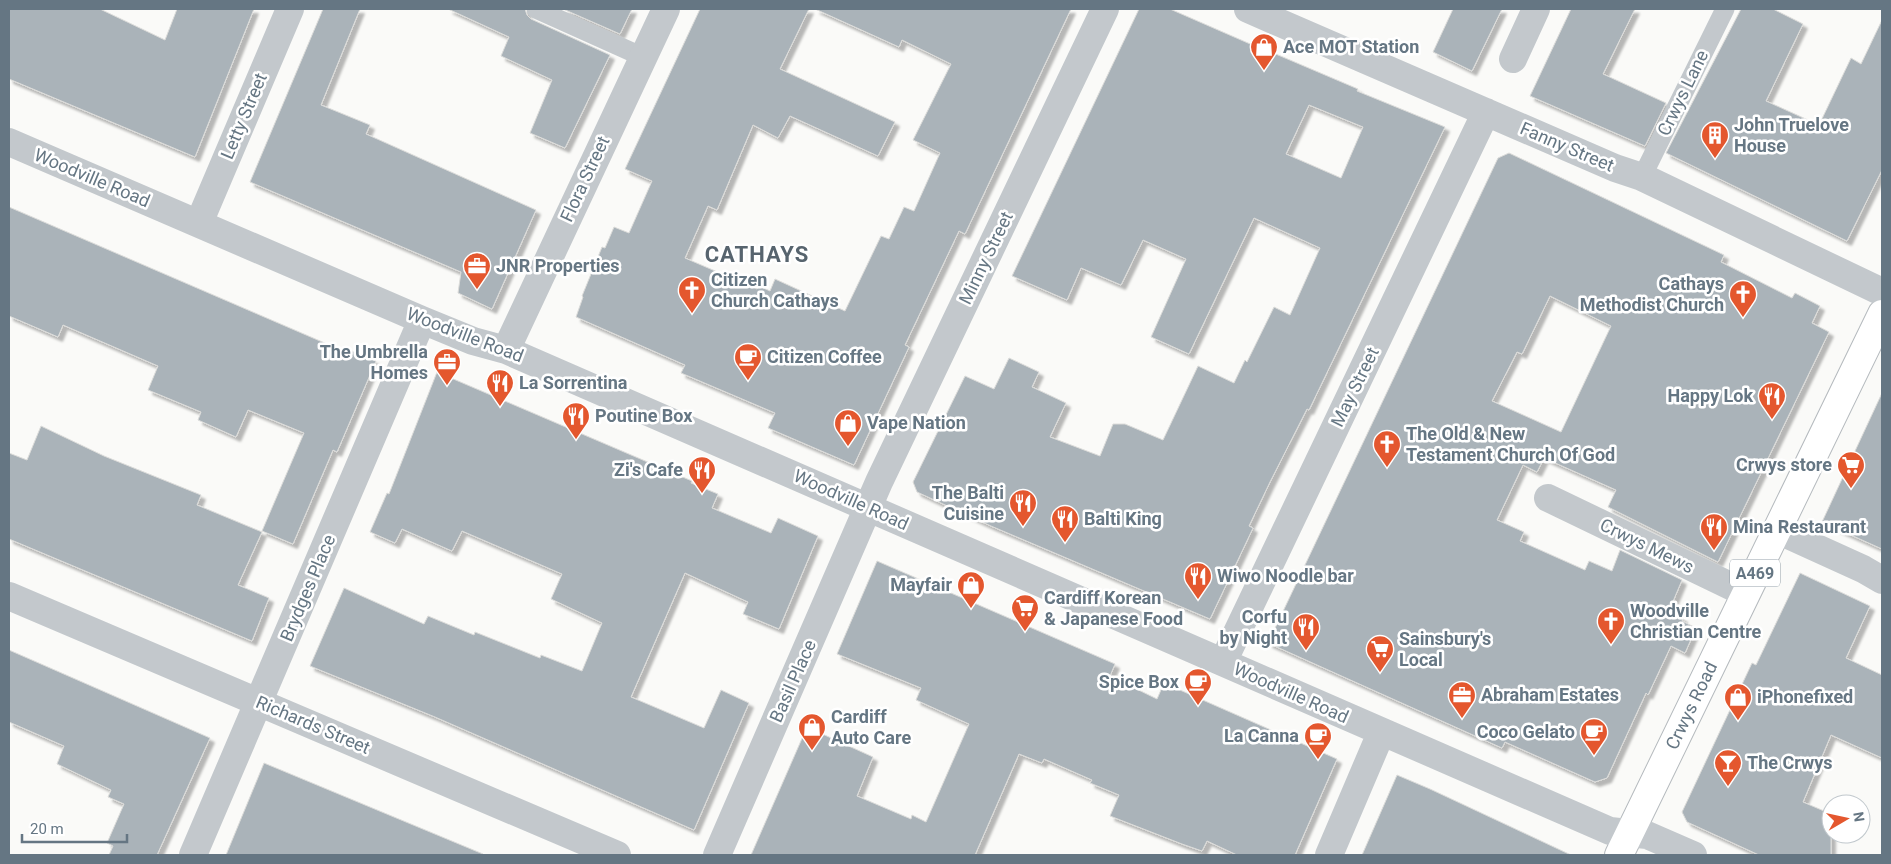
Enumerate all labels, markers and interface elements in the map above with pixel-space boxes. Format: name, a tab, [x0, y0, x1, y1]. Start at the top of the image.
shop icon: Ace MOT Station	[1249, 32, 1279, 71]
place label: Ace MOT Station	[1283, 36, 1419, 57]
street label: Crwys Lane	[1653, 47, 1712, 139]
street label: Letty Street	[216, 69, 271, 162]
place label: John Truelove House	[1734, 114, 1849, 156]
street label: Fanny Street	[1517, 117, 1617, 176]
building icon: John Truelove House	[1700, 120, 1730, 159]
street label: Flora Street	[556, 133, 614, 225]
street label: Woodville Road	[31, 144, 153, 211]
street label: Minny Street	[954, 208, 1017, 308]
district label: CATHAYS	[705, 242, 809, 267]
office icon: JNR Properties	[462, 251, 492, 290]
place label: JNR Properties	[496, 255, 620, 276]
place label: Citizen Church Cathays	[711, 269, 839, 311]
place label: Cathays Methodist Church	[1580, 273, 1724, 315]
church icon: Citizen Church Cathays	[677, 275, 707, 314]
church icon: Cathays Methodist Church	[1728, 279, 1758, 318]
street label: Woodville Road	[404, 303, 527, 366]
place label: The Umbrella Homes	[320, 341, 428, 383]
cafe icon: Citizen Coffee	[733, 342, 763, 381]
street label: May Street	[1326, 344, 1383, 430]
place label: Citizen Coffee	[767, 346, 882, 367]
office icon: The Umbrella Homes	[432, 347, 462, 386]
restaurant icon: La Sorrentina	[485, 368, 515, 407]
place label: La Sorrentina	[519, 372, 628, 393]
restaurant icon: Happy Lok	[1757, 381, 1787, 420]
place label: Happy Lok	[1667, 385, 1753, 406]
restaurant icon: Poutine Box	[561, 401, 591, 440]
place label: Poutine Box	[595, 405, 693, 426]
shop icon: Vape Nation	[833, 408, 863, 447]
place label: Vape Nation	[867, 412, 966, 433]
place label: The Old & New Testament Church Of God	[1406, 423, 1615, 465]
church icon: The Old & New Testament Church Of God	[1372, 429, 1402, 468]
supermarket icon: Crwys store	[1836, 450, 1866, 489]
place label: Crwys store	[1736, 454, 1832, 475]
restaurant icon: Zi's Cafe	[687, 455, 717, 494]
place label: Zi's Cafe	[614, 459, 683, 480]
street label: Woodville Road	[790, 465, 912, 534]
place label: The Balti Cuisine	[932, 482, 1004, 524]
restaurant icon: The Balti Cuisine	[1008, 488, 1038, 527]
restaurant icon: Balti King	[1050, 504, 1080, 543]
place label: Balti King	[1084, 508, 1162, 529]
restaurant icon: Mina Restaurant	[1699, 512, 1729, 551]
street label: Crwys Mews	[1597, 514, 1698, 577]
place label: Mina Restaurant	[1733, 516, 1866, 537]
street label: Brydges Place	[276, 531, 339, 644]
road number: A469	[1730, 560, 1780, 586]
restaurant icon: Wiwo Noodle bar	[1183, 561, 1213, 600]
place label: Wiwo Noodle bar	[1217, 565, 1354, 586]
shop icon: Mayfair	[956, 570, 986, 609]
place label: Mayfair	[890, 574, 952, 595]
place label: Cardiff Korean & Japanese Food	[1044, 587, 1183, 629]
supermarket icon: Cardiff Korean & Japanese Food	[1010, 593, 1040, 632]
place label: Woodville Christian Centre	[1630, 600, 1762, 642]
place label: Corfu by Night	[1220, 606, 1287, 648]
church icon: Woodville Christian Centre	[1596, 606, 1626, 645]
restaurant icon: Corfu by Night	[1291, 612, 1321, 651]
place label: Sainsbury's Local	[1399, 628, 1491, 670]
supermarket icon: Sainsbury's Local	[1365, 634, 1395, 673]
street label: Basil Place	[765, 636, 820, 725]
street label: Woodville Road	[1230, 658, 1352, 727]
street label: Crwys Road	[1661, 658, 1721, 753]
cafe icon: Spice Box	[1183, 667, 1213, 706]
place label: Spice Box	[1099, 671, 1180, 692]
office icon: Abraham Estates	[1447, 680, 1477, 719]
shop icon: iPhonefixed	[1723, 682, 1753, 721]
place label: Abraham Estates	[1481, 684, 1619, 705]
place label: iPhonefixed	[1757, 686, 1853, 707]
street label: Richards Street	[253, 691, 374, 758]
place label: Cardiff Auto Care	[831, 706, 911, 748]
shop icon: Cardiff Auto Care	[797, 712, 827, 751]
cafe icon: Coco Gelato	[1579, 717, 1609, 756]
cafe icon: La Canna	[1303, 721, 1333, 760]
place label: Coco Gelato	[1477, 721, 1575, 742]
place label: La Canna	[1224, 725, 1299, 746]
bar icon: The Crwys	[1713, 748, 1743, 787]
place label: The Crwys	[1747, 752, 1832, 773]
north arrow	[1821, 794, 1871, 844]
text: N	[1850, 811, 1868, 823]
scale bar	[22, 812, 128, 844]
text: 20 m	[30, 820, 64, 838]

